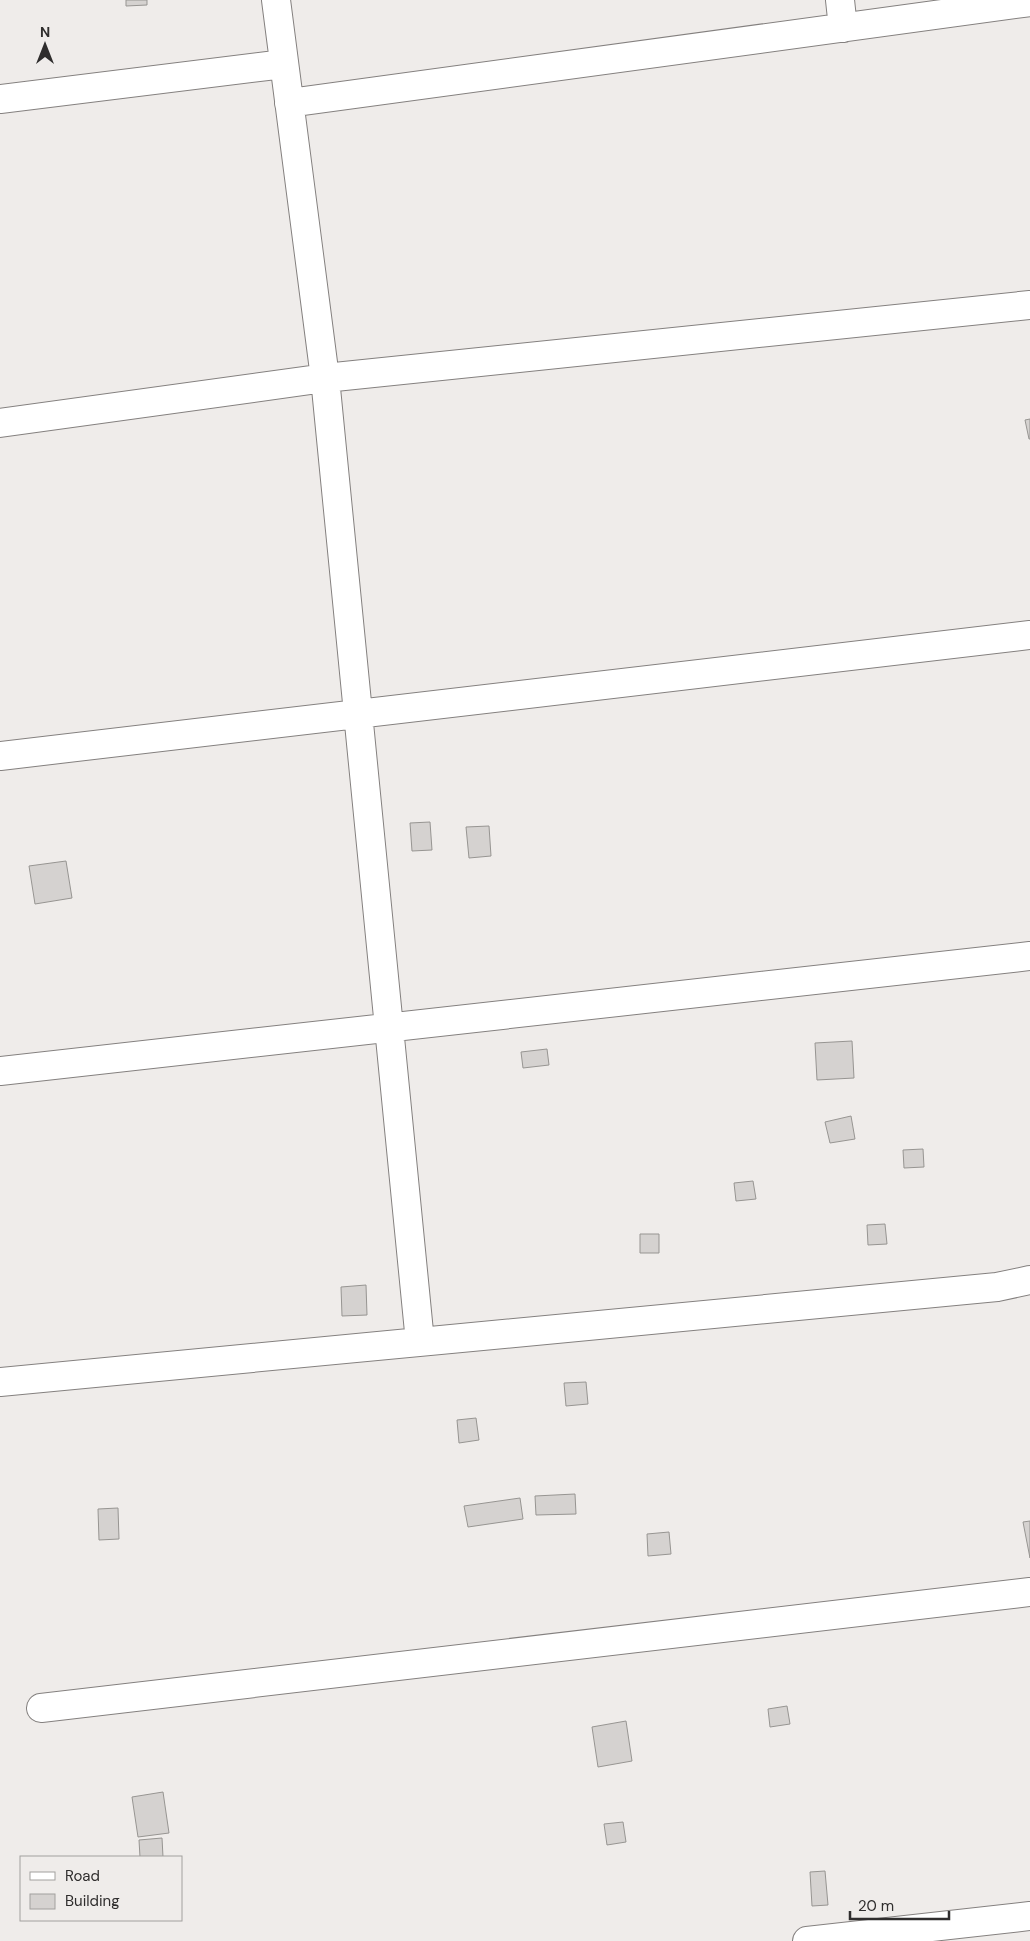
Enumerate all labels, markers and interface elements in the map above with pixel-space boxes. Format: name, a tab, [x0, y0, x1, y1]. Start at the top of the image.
north arrow	[20, 20, 70, 70]
text: N	[40, 23, 50, 41]
legend	[20, 1856, 182, 1921]
text: Road	[65, 1866, 100, 1886]
scale bar	[850, 1888, 949, 1920]
text: Building	[65, 1891, 120, 1911]
text: 20 m	[858, 1896, 894, 1916]

